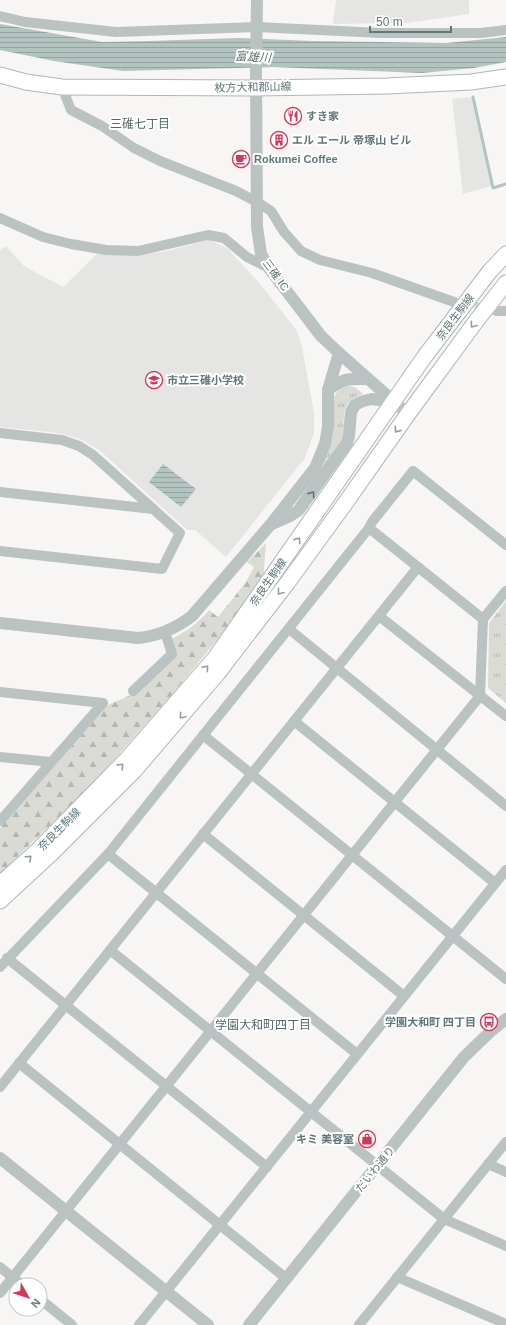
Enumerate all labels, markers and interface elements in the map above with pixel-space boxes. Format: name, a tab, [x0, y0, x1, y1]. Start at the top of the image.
scale bar	[370, 8, 451, 34]
text: 50 m	[376, 15, 403, 29]
water label: 富雄川	[235, 49, 273, 65]
street label: 枚方大和郡山線	[214, 80, 292, 94]
restaurant icon: すき家	[283, 106, 303, 126]
place label: すき家	[306, 110, 339, 122]
district label: 三碓七丁目	[110, 117, 170, 131]
building icon: エル エール 帝塚山 ビル	[269, 130, 289, 150]
place label: エル エール 帝塚山 ビル	[292, 134, 411, 146]
cafe icon: Rokumei Coffee	[231, 149, 251, 169]
place label: Rokumei Coffee	[254, 153, 338, 165]
street label: 三碓 IC	[261, 257, 291, 293]
street label: 奈良生駒線	[434, 291, 476, 343]
one-way arrow	[471, 320, 478, 327]
school or university icon: 市立三碓小学校	[144, 370, 164, 390]
place label: 市立三碓小学校	[167, 374, 244, 386]
one-way arrow	[394, 426, 402, 433]
one-way arrow	[307, 491, 314, 498]
one-way arrow	[293, 537, 300, 544]
street label: 奈良生駒線	[247, 556, 289, 608]
one-way arrow	[278, 588, 285, 595]
one-way arrow	[202, 666, 209, 673]
one-way arrow	[179, 711, 186, 718]
one-way arrow	[116, 763, 123, 771]
street label: 奈良生駒線	[35, 805, 83, 853]
one-way arrow	[24, 856, 32, 863]
bus stop icon: 学園大和町 四丁目	[479, 1012, 499, 1032]
place label: 学園大和町 四丁目	[385, 1016, 476, 1028]
district label: 学園大和町四丁目	[215, 1018, 311, 1032]
shop icon: キミ 美容室	[357, 1129, 377, 1149]
place label: キミ 美容室	[296, 1133, 354, 1145]
street label: だいわ通り	[353, 1144, 397, 1194]
north arrow	[8, 1277, 48, 1317]
text: N	[29, 1296, 43, 1310]

